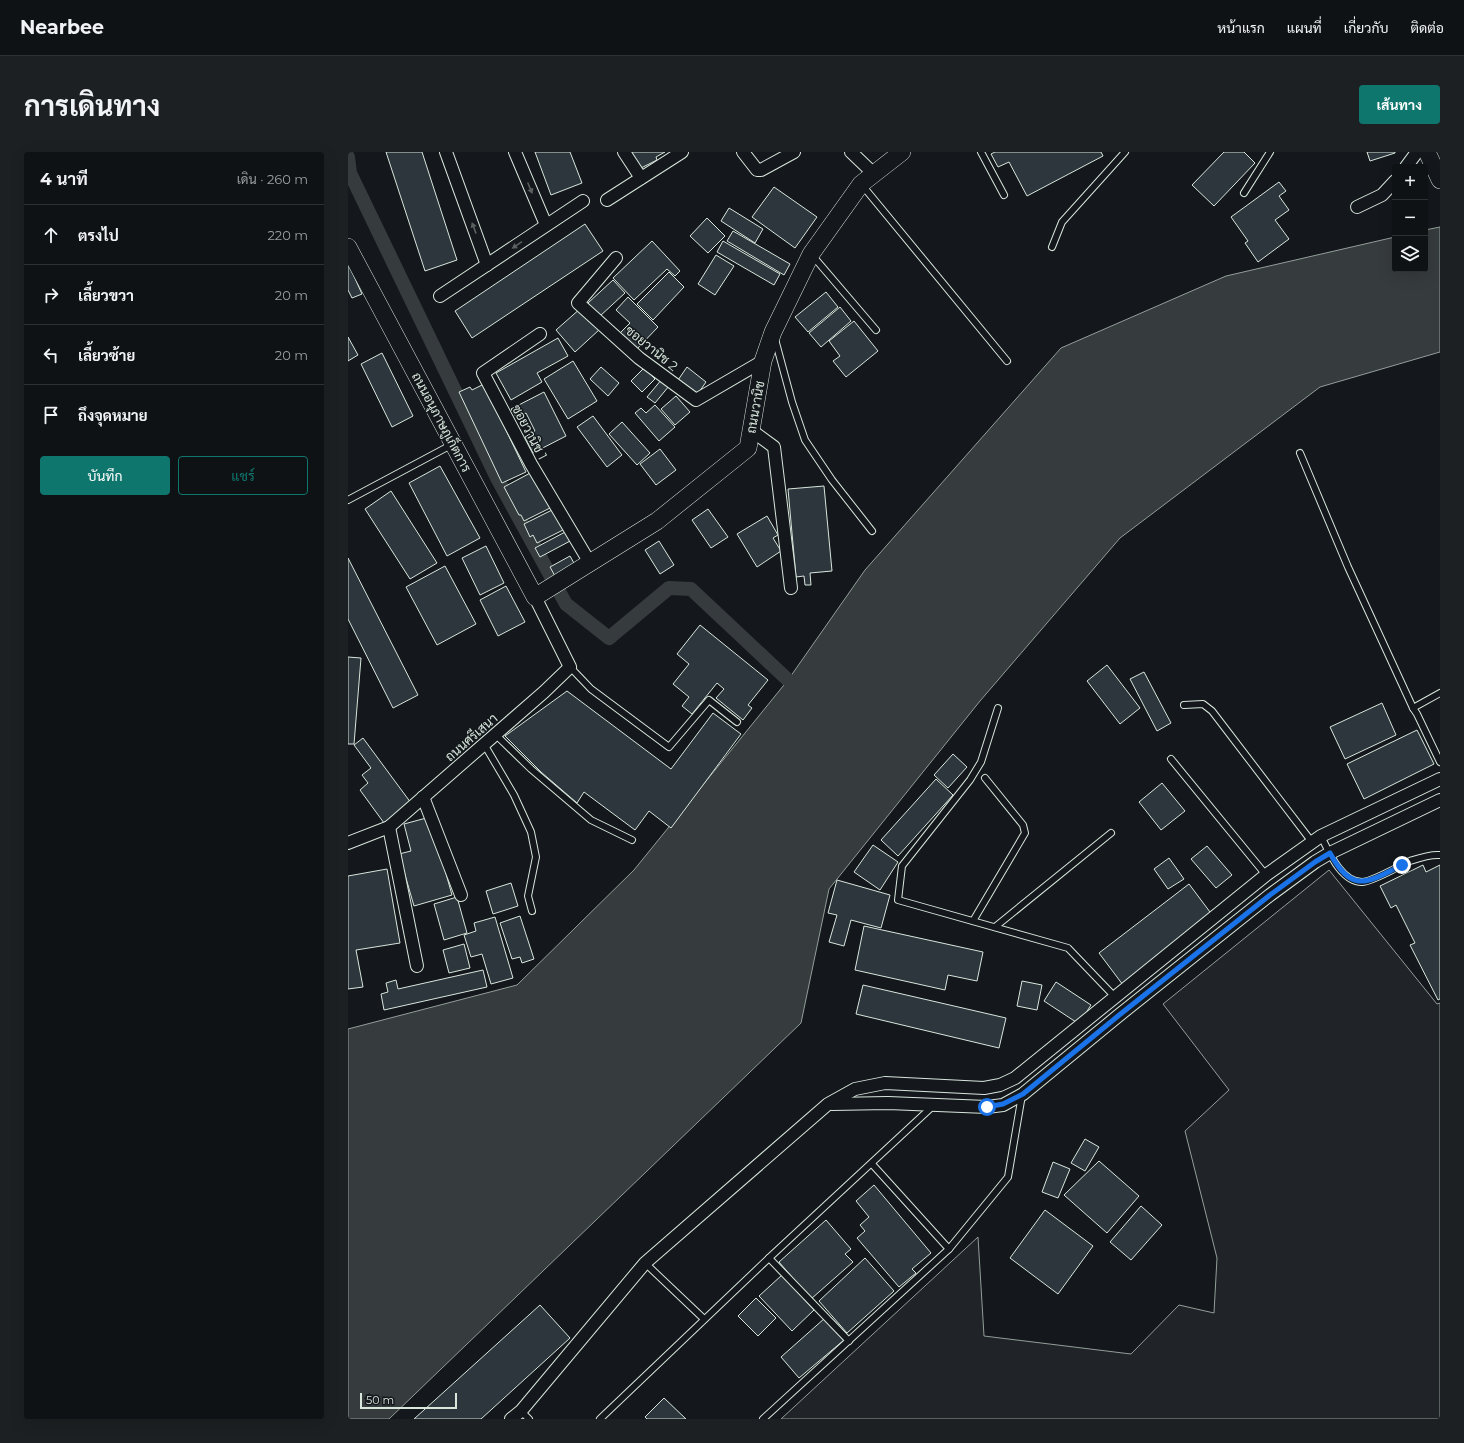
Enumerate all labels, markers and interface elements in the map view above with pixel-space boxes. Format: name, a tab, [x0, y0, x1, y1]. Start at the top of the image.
text: Nearbee	[20, 16, 104, 39]
text: หน้าแรก	[1217, 19, 1265, 37]
text: แผนที่	[1287, 19, 1322, 37]
text: เกี่ยวกับ	[1344, 19, 1388, 37]
text: ติดต่อ	[1410, 19, 1444, 37]
button: เส้นทาง	[1359, 85, 1440, 124]
text: การเดินทาง	[24, 89, 160, 123]
map controls	[1392, 164, 1428, 272]
button: +	[1392, 164, 1428, 200]
text: 4 นาที	[40, 169, 88, 189]
text: เดิน · 260 m	[237, 171, 308, 187]
one-way arrow	[527, 182, 533, 193]
button: −	[1392, 200, 1428, 236]
one-way arrow	[470, 222, 476, 234]
icon: ahead	[40, 224, 62, 246]
text: ตรงไป	[78, 226, 119, 245]
text: 220 m	[267, 227, 308, 243]
button: layers	[1392, 236, 1428, 272]
one-way arrow	[511, 241, 522, 249]
icon: right	[40, 284, 62, 306]
text: เลี้ยวขวา	[78, 286, 134, 305]
text: 20 m	[275, 287, 308, 303]
street label: ซอยวานิช 2	[622, 322, 682, 374]
icon: left	[40, 344, 62, 366]
text: เลี้ยวซ้าย	[78, 346, 135, 365]
text: 20 m	[275, 347, 308, 363]
street label: ถนนอนุภาษภูเก็ตการ	[407, 369, 476, 476]
street label: ถนนวานิช	[742, 379, 768, 435]
street label: ซอยวานิช 1	[509, 402, 551, 462]
icon: arrive	[40, 404, 62, 426]
text: ถึงจุดหมาย	[78, 406, 148, 425]
button: บันทึก	[40, 456, 170, 495]
button: แชร์	[178, 456, 308, 495]
street label: ถนนศรีเสนา	[441, 709, 501, 764]
route end	[1393, 856, 1411, 874]
route start	[978, 1098, 996, 1116]
scale bar	[360, 1391, 457, 1410]
text: 50 m	[366, 1393, 394, 1407]

